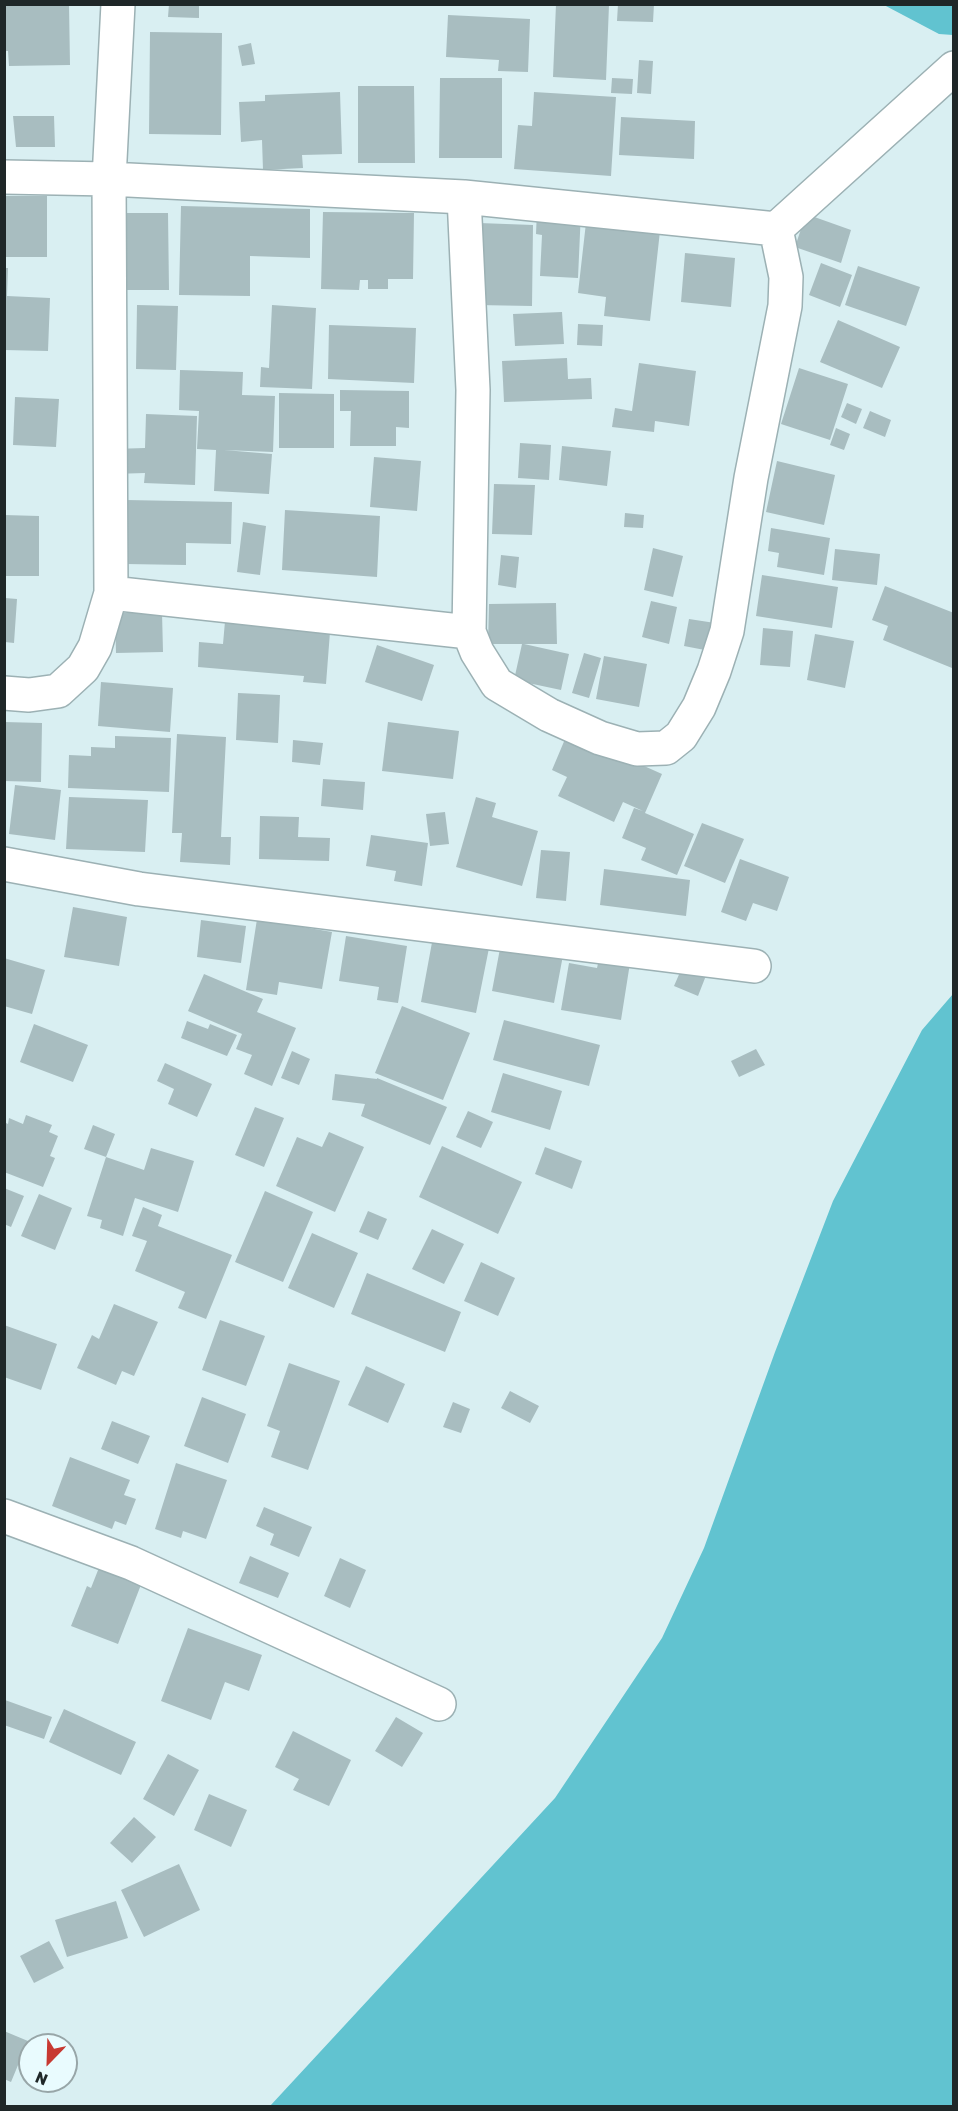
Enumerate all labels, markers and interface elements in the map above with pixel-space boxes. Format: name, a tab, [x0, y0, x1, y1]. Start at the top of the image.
north arrow	[18, 2033, 78, 2093]
text: N	[33, 2067, 51, 2089]

